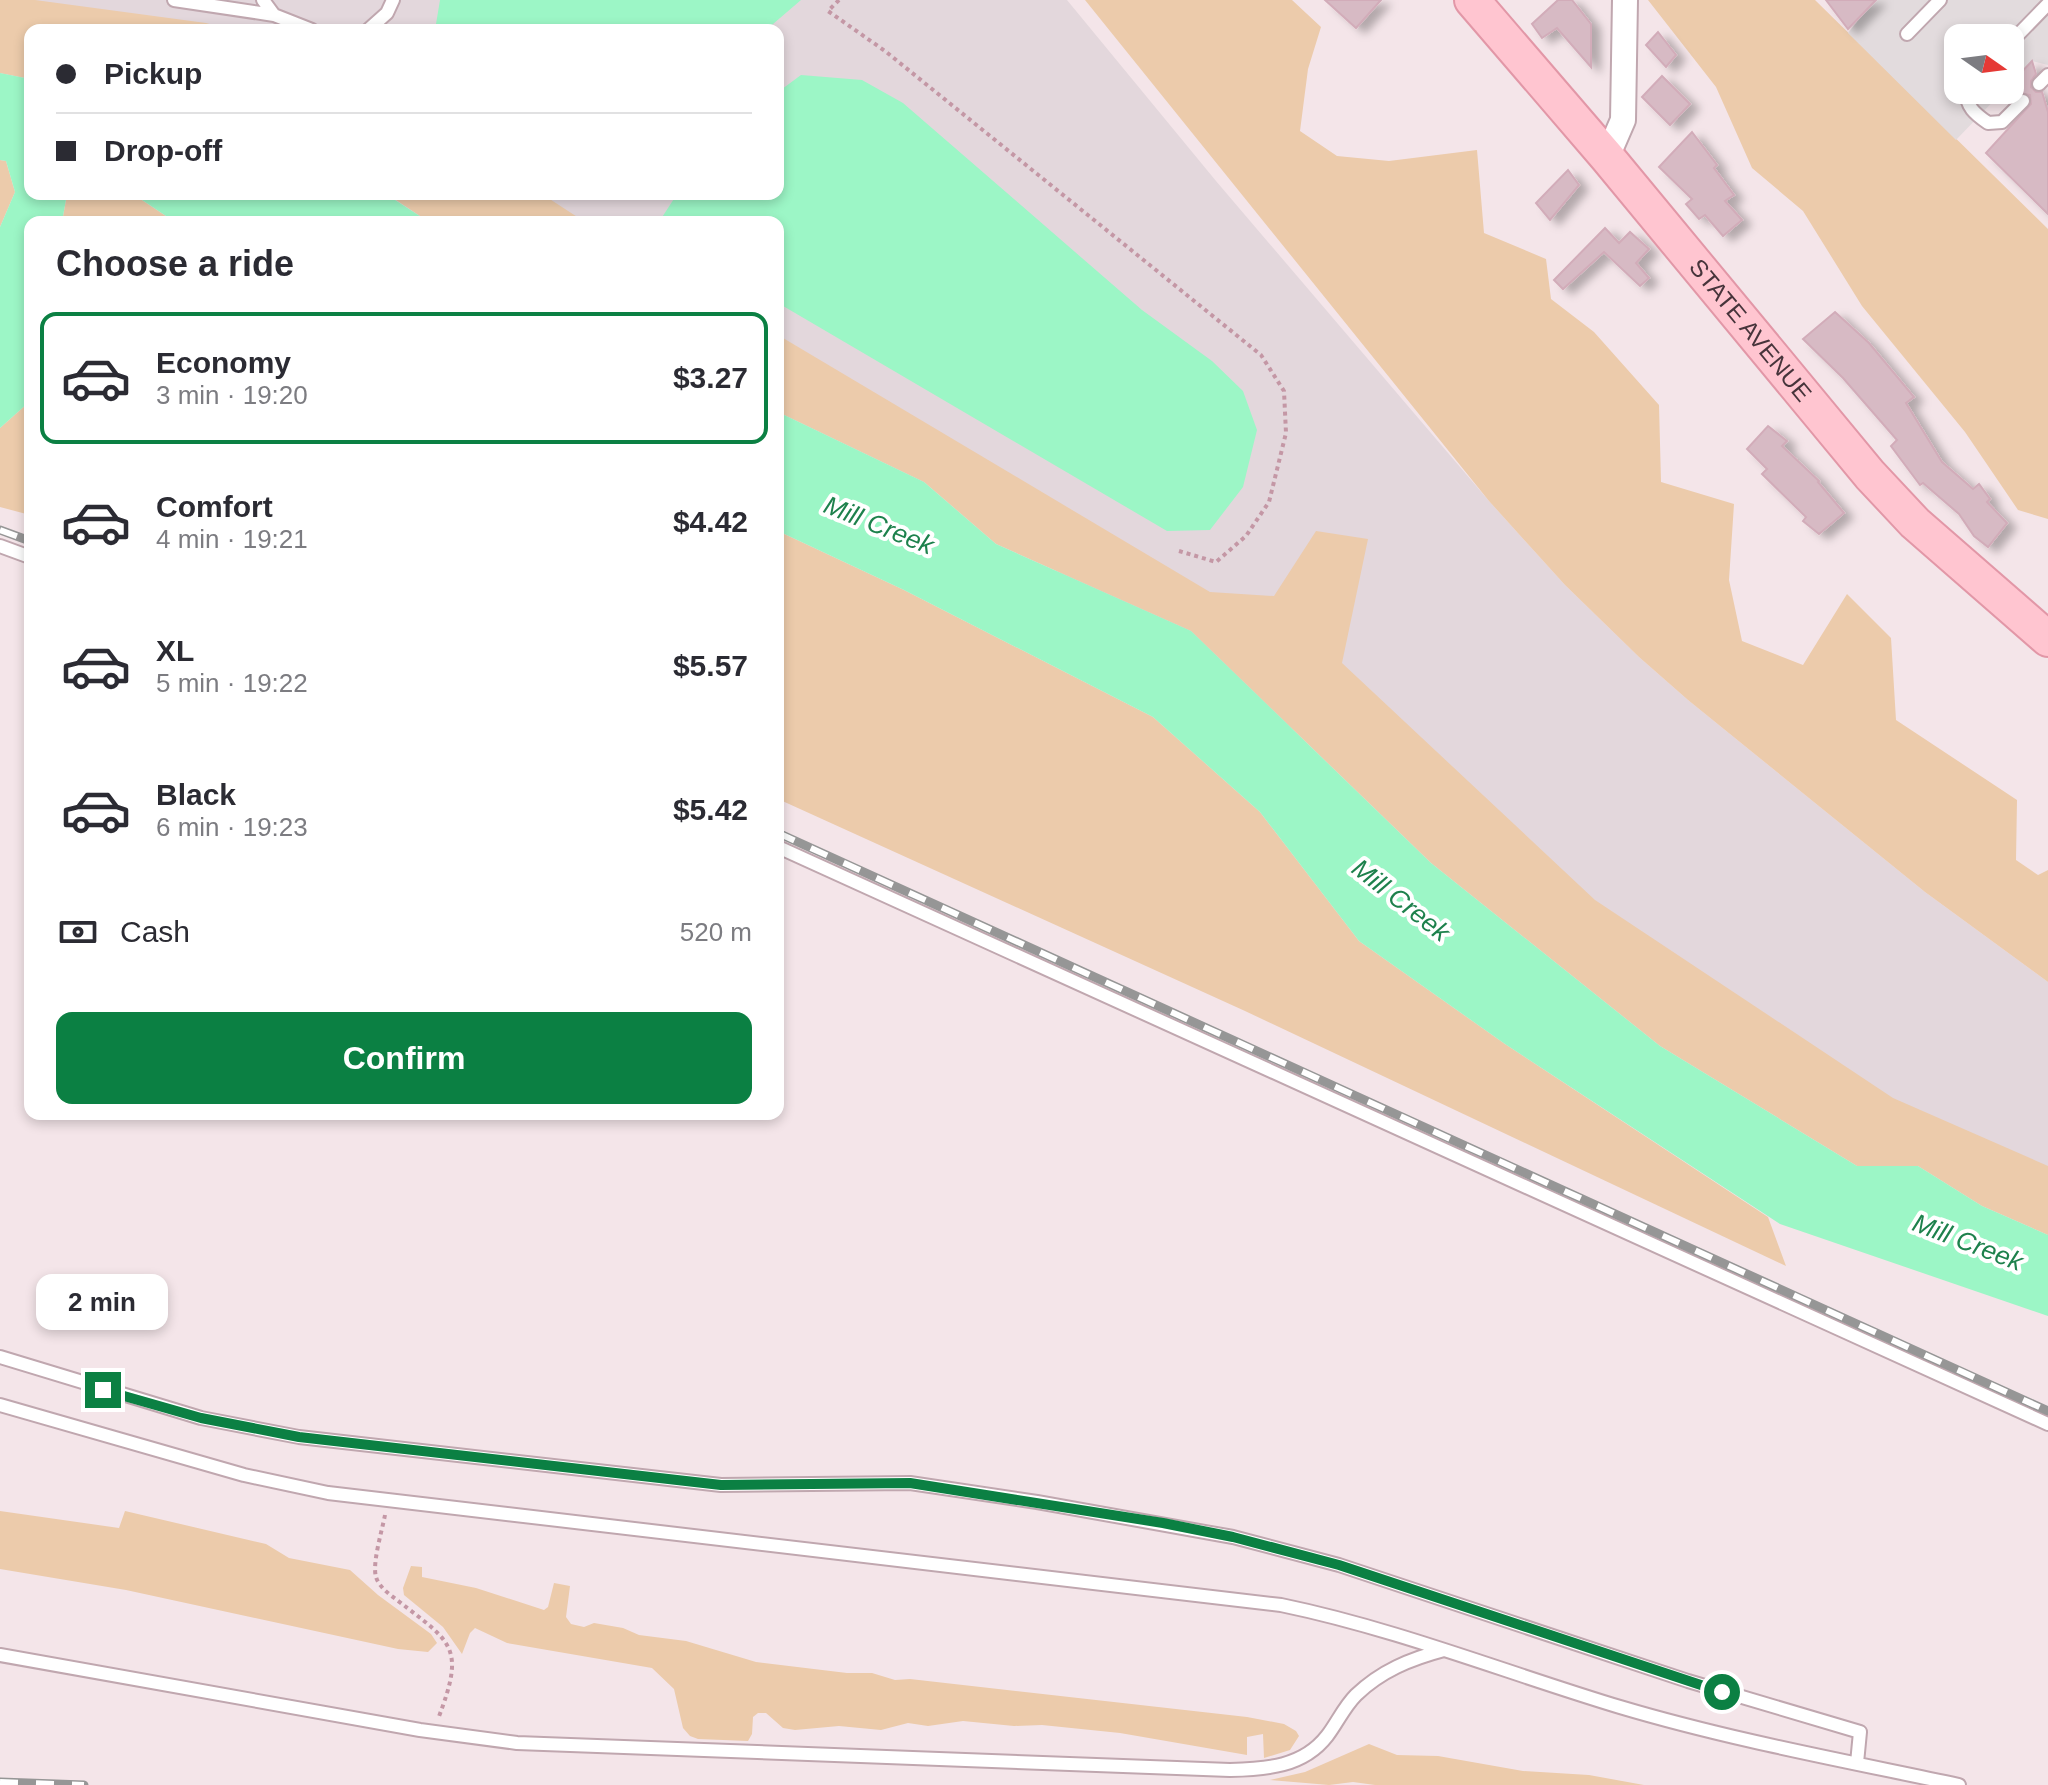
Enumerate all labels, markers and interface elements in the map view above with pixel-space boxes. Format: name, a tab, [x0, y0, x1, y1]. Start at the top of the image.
north arrow	[1944, 24, 2024, 104]
map controls	[1944, 24, 2024, 104]
text: Pickup	[104, 57, 202, 90]
text: Drop-off	[104, 134, 222, 167]
text: Choose a ride	[56, 243, 294, 284]
street label: STATE AVENUE	[1684, 254, 1817, 406]
icon: car	[60, 342, 132, 414]
text: Economy	[156, 346, 291, 379]
text: $3.27	[673, 361, 748, 394]
text: 3 min · 19:20	[156, 380, 308, 410]
icon: car	[60, 486, 132, 558]
water label: Mill Creek	[820, 489, 940, 561]
text: Comfort	[156, 490, 273, 523]
text: $4.42	[673, 505, 748, 538]
text: 4 min · 19:21	[156, 524, 308, 554]
icon: car	[60, 630, 132, 702]
text: XL	[156, 634, 194, 667]
text: $5.57	[673, 649, 748, 682]
text: 5 min · 19:22	[156, 668, 308, 698]
icon: car	[60, 774, 132, 846]
text: Black	[156, 778, 236, 811]
text: $5.42	[673, 793, 748, 826]
text: 6 min · 19:23	[156, 812, 308, 842]
water label: Mill Creek	[1346, 853, 1457, 949]
icon: cash	[56, 910, 100, 954]
text: Cash	[120, 915, 190, 948]
text: 520 m	[680, 917, 752, 947]
button: Confirm	[56, 1012, 752, 1104]
water label: Mill Creek	[1909, 1207, 2029, 1277]
callout: 2 min	[37, 1274, 169, 1330]
text: 2 min	[68, 1287, 136, 1317]
route end	[85, 1372, 121, 1408]
route start	[1704, 1674, 1740, 1710]

